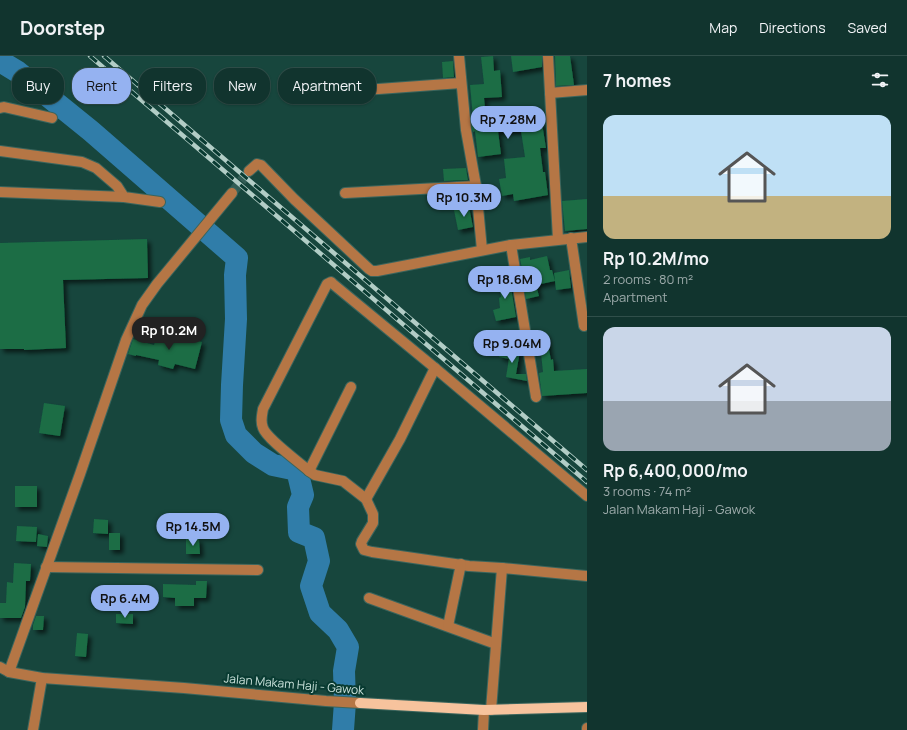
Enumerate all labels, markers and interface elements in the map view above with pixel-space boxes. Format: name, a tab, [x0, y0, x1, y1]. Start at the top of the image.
text: Doorstep	[20, 15, 105, 41]
text: Map	[709, 18, 737, 37]
text: Directions	[759, 18, 826, 37]
text: Saved	[848, 18, 887, 37]
chip: Buy	[12, 68, 64, 104]
chip: Rent	[72, 68, 131, 104]
chip: Filters	[139, 68, 206, 104]
chip: New	[214, 68, 270, 104]
chip: Apartment	[278, 68, 376, 104]
text: 7 homes	[603, 69, 671, 92]
icon: filters	[869, 69, 891, 91]
pin: Rp 7.28M	[467, 106, 549, 140]
text: Rp 7.28M	[480, 110, 536, 128]
icon: home	[711, 141, 783, 213]
pin: Rp 10.3M	[423, 184, 505, 218]
text: Rp 10.3M	[436, 188, 492, 206]
text: Rp 10.2M/mo	[603, 247, 709, 270]
pin: Rp 18.6M	[464, 266, 546, 300]
text: Rp 18.6M	[477, 270, 533, 288]
text: 2 rooms · 80 m²	[603, 270, 693, 288]
text: Apartment	[603, 288, 667, 306]
pin: Rp 10.2M	[128, 317, 210, 351]
text: Rp 10.2M	[141, 321, 197, 339]
pin: Rp 9.04M	[471, 330, 553, 364]
text: Rp 9.04M	[483, 334, 541, 352]
icon: home	[711, 353, 783, 425]
text: Rp 6,400,000/mo	[603, 459, 748, 482]
text: 3 rooms · 74 m²	[603, 482, 691, 500]
text: Jalan Makam Haji - Gawok	[603, 500, 755, 518]
pin: Rp 14.5M	[152, 513, 234, 547]
text: Rp 14.5M	[165, 517, 221, 535]
pin: Rp 6.4M	[88, 585, 162, 619]
text: Rp 6.4M	[100, 589, 150, 607]
street label: Jalan Makam Haji - Gawok	[223, 669, 366, 699]

